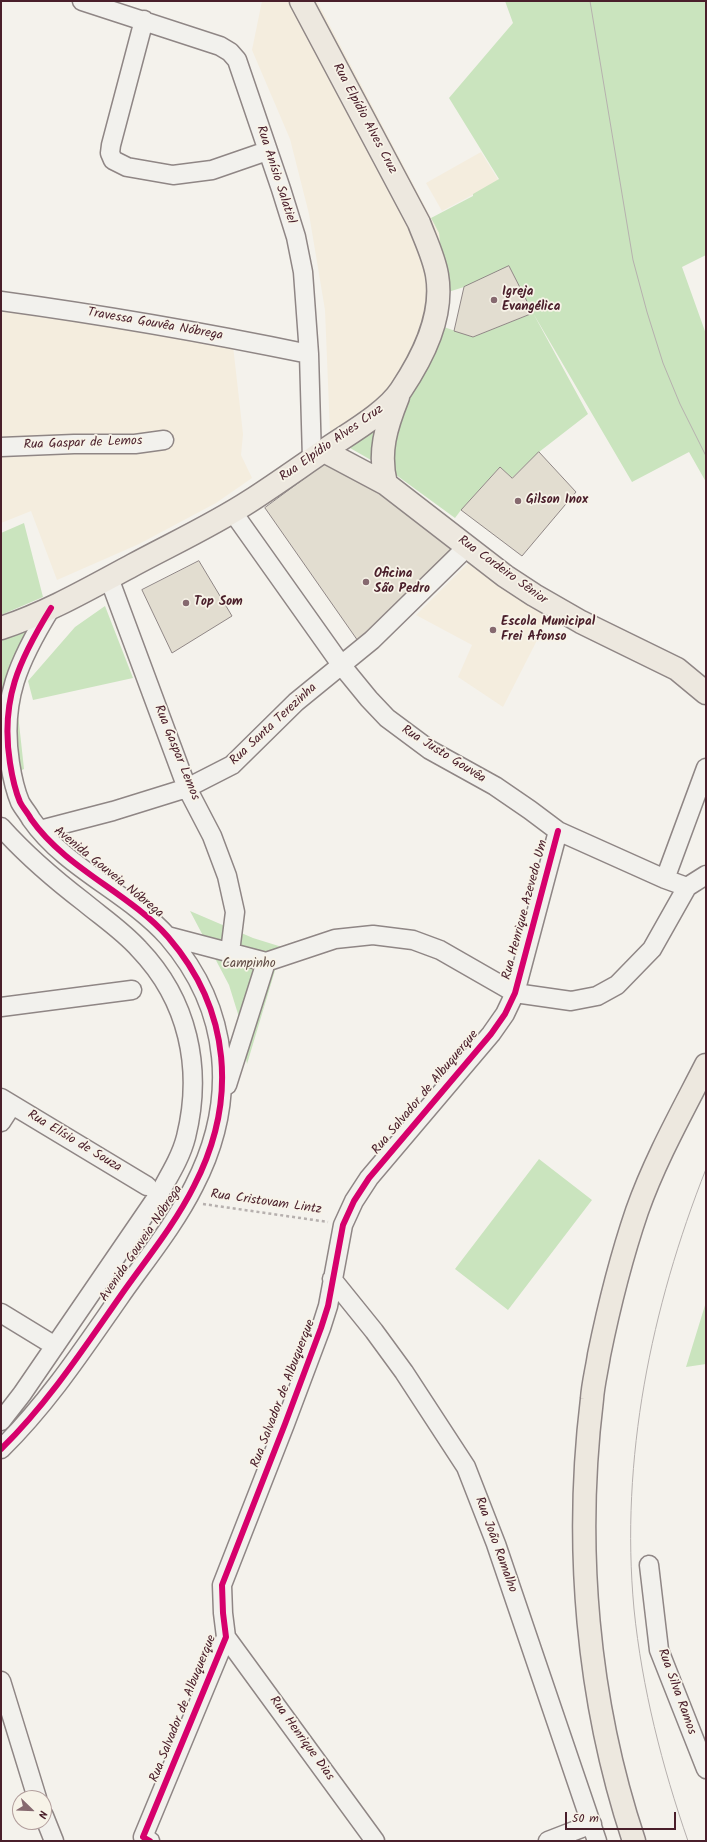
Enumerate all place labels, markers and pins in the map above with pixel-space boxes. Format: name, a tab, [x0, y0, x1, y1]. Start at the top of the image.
place label: Igreja Evangélica	[502, 285, 560, 316]
marker: Igreja Evangélica	[489, 295, 499, 305]
place label: Gilson Inox	[526, 493, 588, 509]
marker: Gilson Inox	[513, 496, 523, 506]
place label: Oficina São Pedro	[374, 567, 430, 598]
marker: Oficina São Pedro	[361, 577, 371, 587]
place label: Top Som	[194, 595, 243, 611]
marker: Top Som	[181, 598, 191, 608]
place label: Escola Municipal Frei Afonso	[501, 615, 595, 646]
marker: Escola Municipal Frei Afonso	[488, 625, 498, 635]

